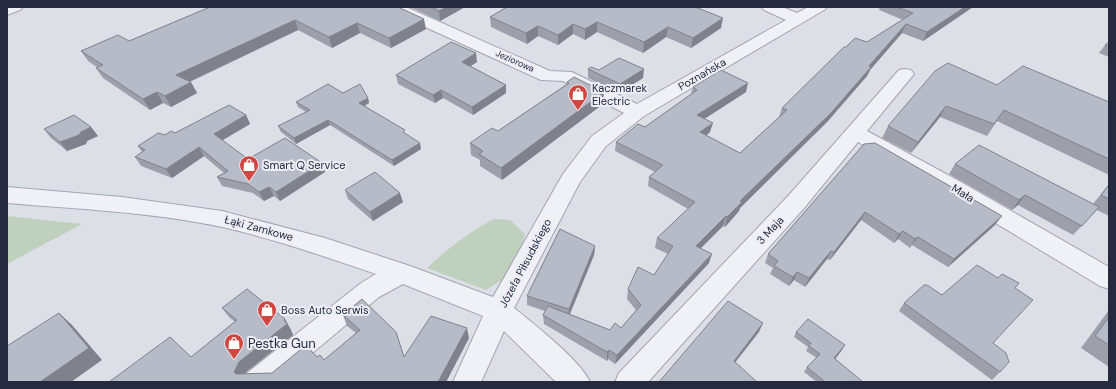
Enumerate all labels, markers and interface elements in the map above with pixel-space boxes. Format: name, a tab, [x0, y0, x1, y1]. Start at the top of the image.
street label: Jeziorowa	[494, 47, 536, 75]
street label: Poznańska	[675, 55, 729, 93]
place label: Kaczmarek Electric	[592, 81, 647, 108]
shop icon: Kaczmarek Electric	[567, 83, 589, 111]
shop icon: Smart Q Service	[238, 154, 260, 182]
place label: Smart Q Service	[263, 158, 346, 172]
street label: Mała	[949, 181, 977, 205]
street label: Łąki Zamkowe	[223, 212, 295, 244]
street label: 3 Maja	[754, 213, 786, 247]
street label: Józefa Piłsudskiego	[496, 216, 554, 310]
shop icon: Boss Auto Serwis	[256, 299, 278, 327]
place label: Boss Auto Serwis	[281, 303, 368, 317]
shop icon: Pestka Gun	[223, 332, 245, 360]
place label: Pestka Gun	[248, 335, 316, 352]

